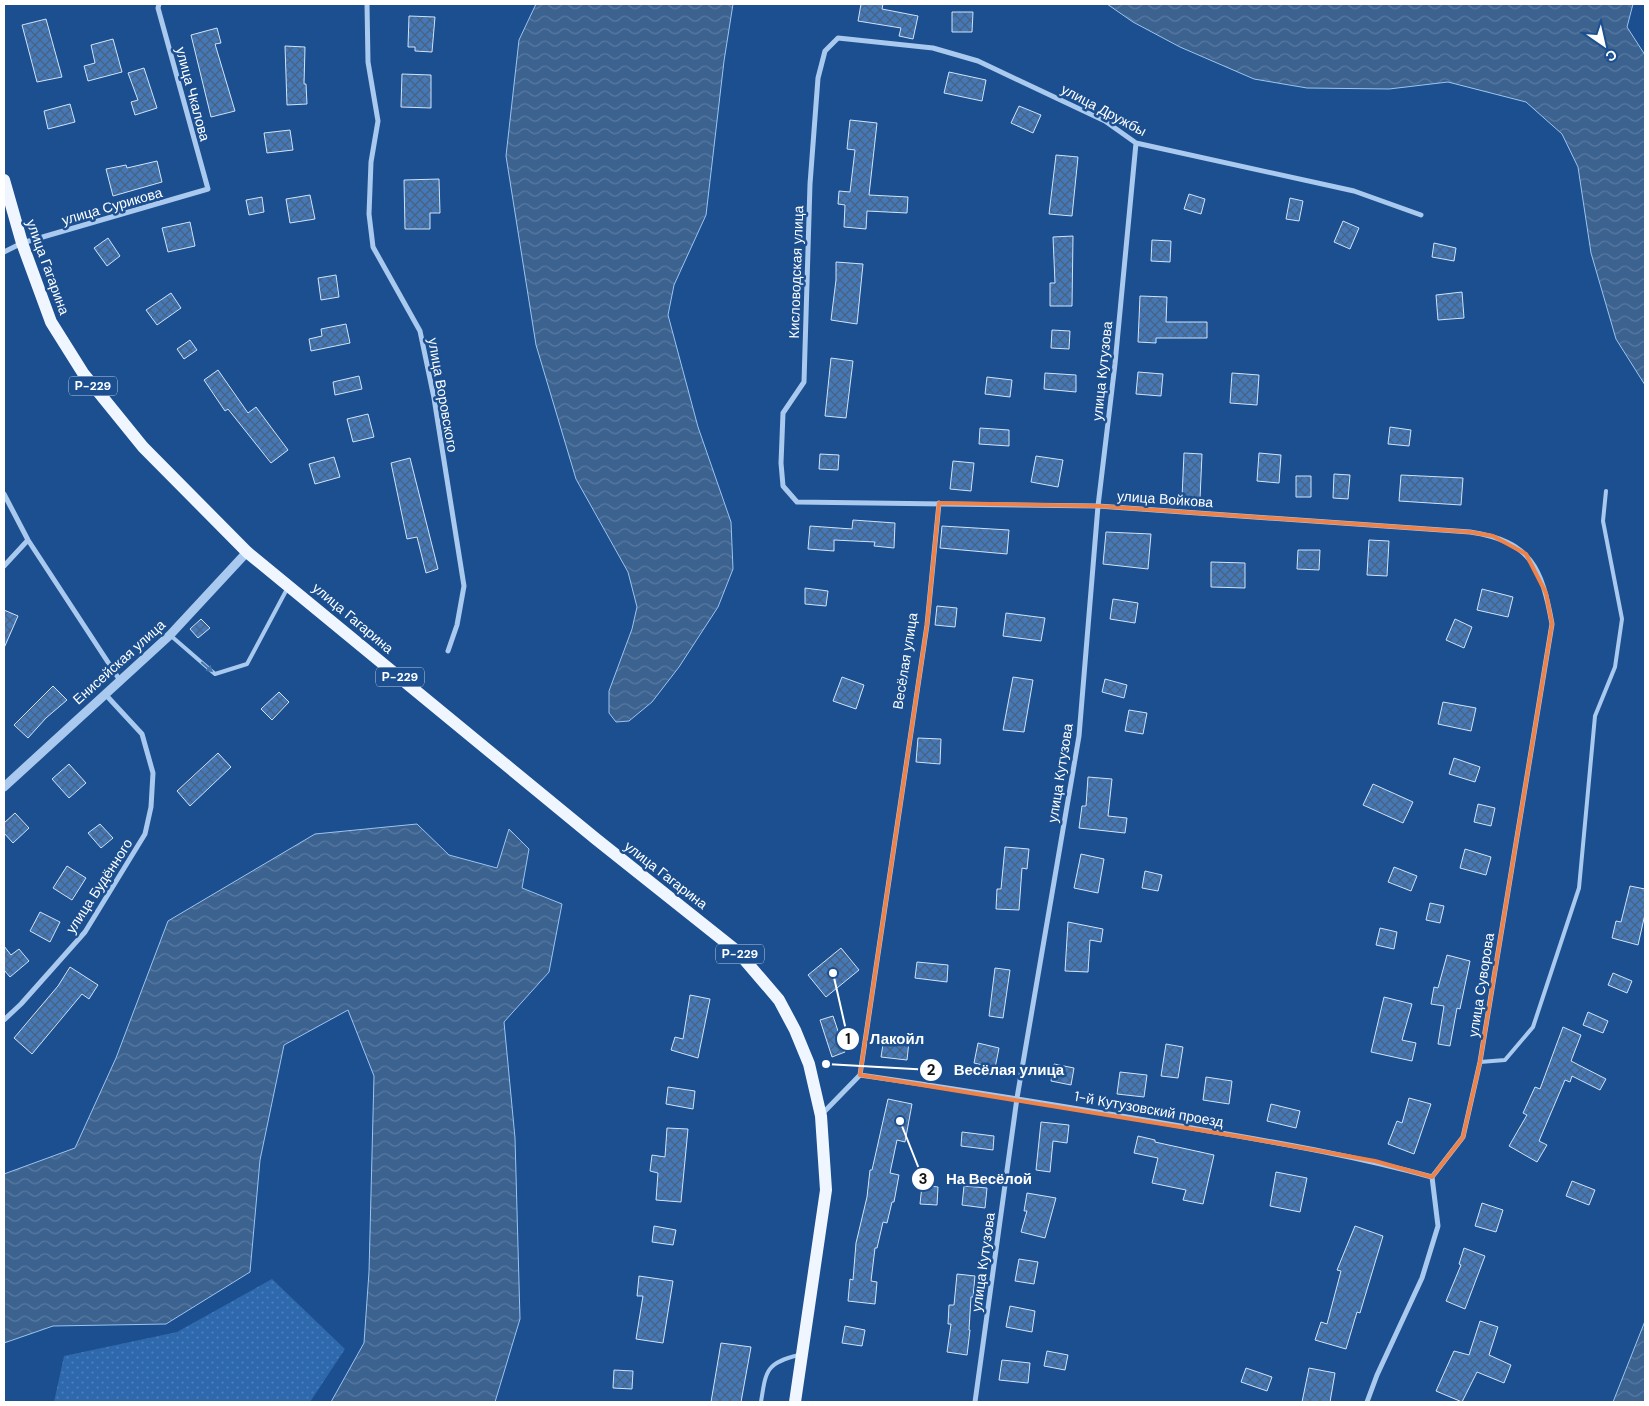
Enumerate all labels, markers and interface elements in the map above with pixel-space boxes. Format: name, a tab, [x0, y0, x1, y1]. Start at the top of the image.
north arrow	[1579, 20, 1629, 70]
street label: улица Чкалова	[172, 45, 214, 143]
text: С	[1602, 45, 1620, 66]
street label: улица Дружбы	[1058, 80, 1150, 140]
street label: улица Сурикова	[60, 183, 165, 229]
street label: Кисловодская улица	[785, 205, 807, 339]
street label: улица Гагарина	[22, 217, 74, 317]
street label: улица Кутузова	[1088, 320, 1116, 422]
street label: улица Воровского	[424, 336, 462, 454]
road number: Р-229	[69, 376, 117, 396]
street label: улица Войкова	[1116, 487, 1214, 511]
street label: улица Гагарина	[309, 579, 397, 657]
street label: Весёлая улица	[888, 611, 922, 711]
street label: Енисейская улица	[69, 616, 169, 708]
one-way arrow	[201, 661, 214, 672]
road number: Р-229	[376, 668, 424, 686]
street label: улица Кутузова	[1043, 722, 1077, 824]
street label: улица Будённого	[62, 835, 136, 937]
street label: улица Гагарина	[621, 837, 711, 913]
street label: улица Суворова	[1464, 932, 1498, 1038]
road number: Р-229	[716, 944, 764, 964]
callout: Лакойл	[835, 1024, 935, 1054]
text: 1	[845, 1029, 851, 1049]
text: Лакойл	[870, 1029, 924, 1049]
callout: Весёлая улица	[919, 1055, 1074, 1085]
text: 2	[927, 1060, 936, 1080]
text: Весёлая улица	[954, 1060, 1065, 1080]
street label: 1-й Кутузовский проезд	[1073, 1087, 1225, 1131]
callout: На Весёлой	[910, 1164, 1042, 1194]
text: 3	[918, 1169, 928, 1189]
text: На Весёлой	[946, 1169, 1032, 1189]
street label: улица Кутузова	[967, 1211, 999, 1313]

